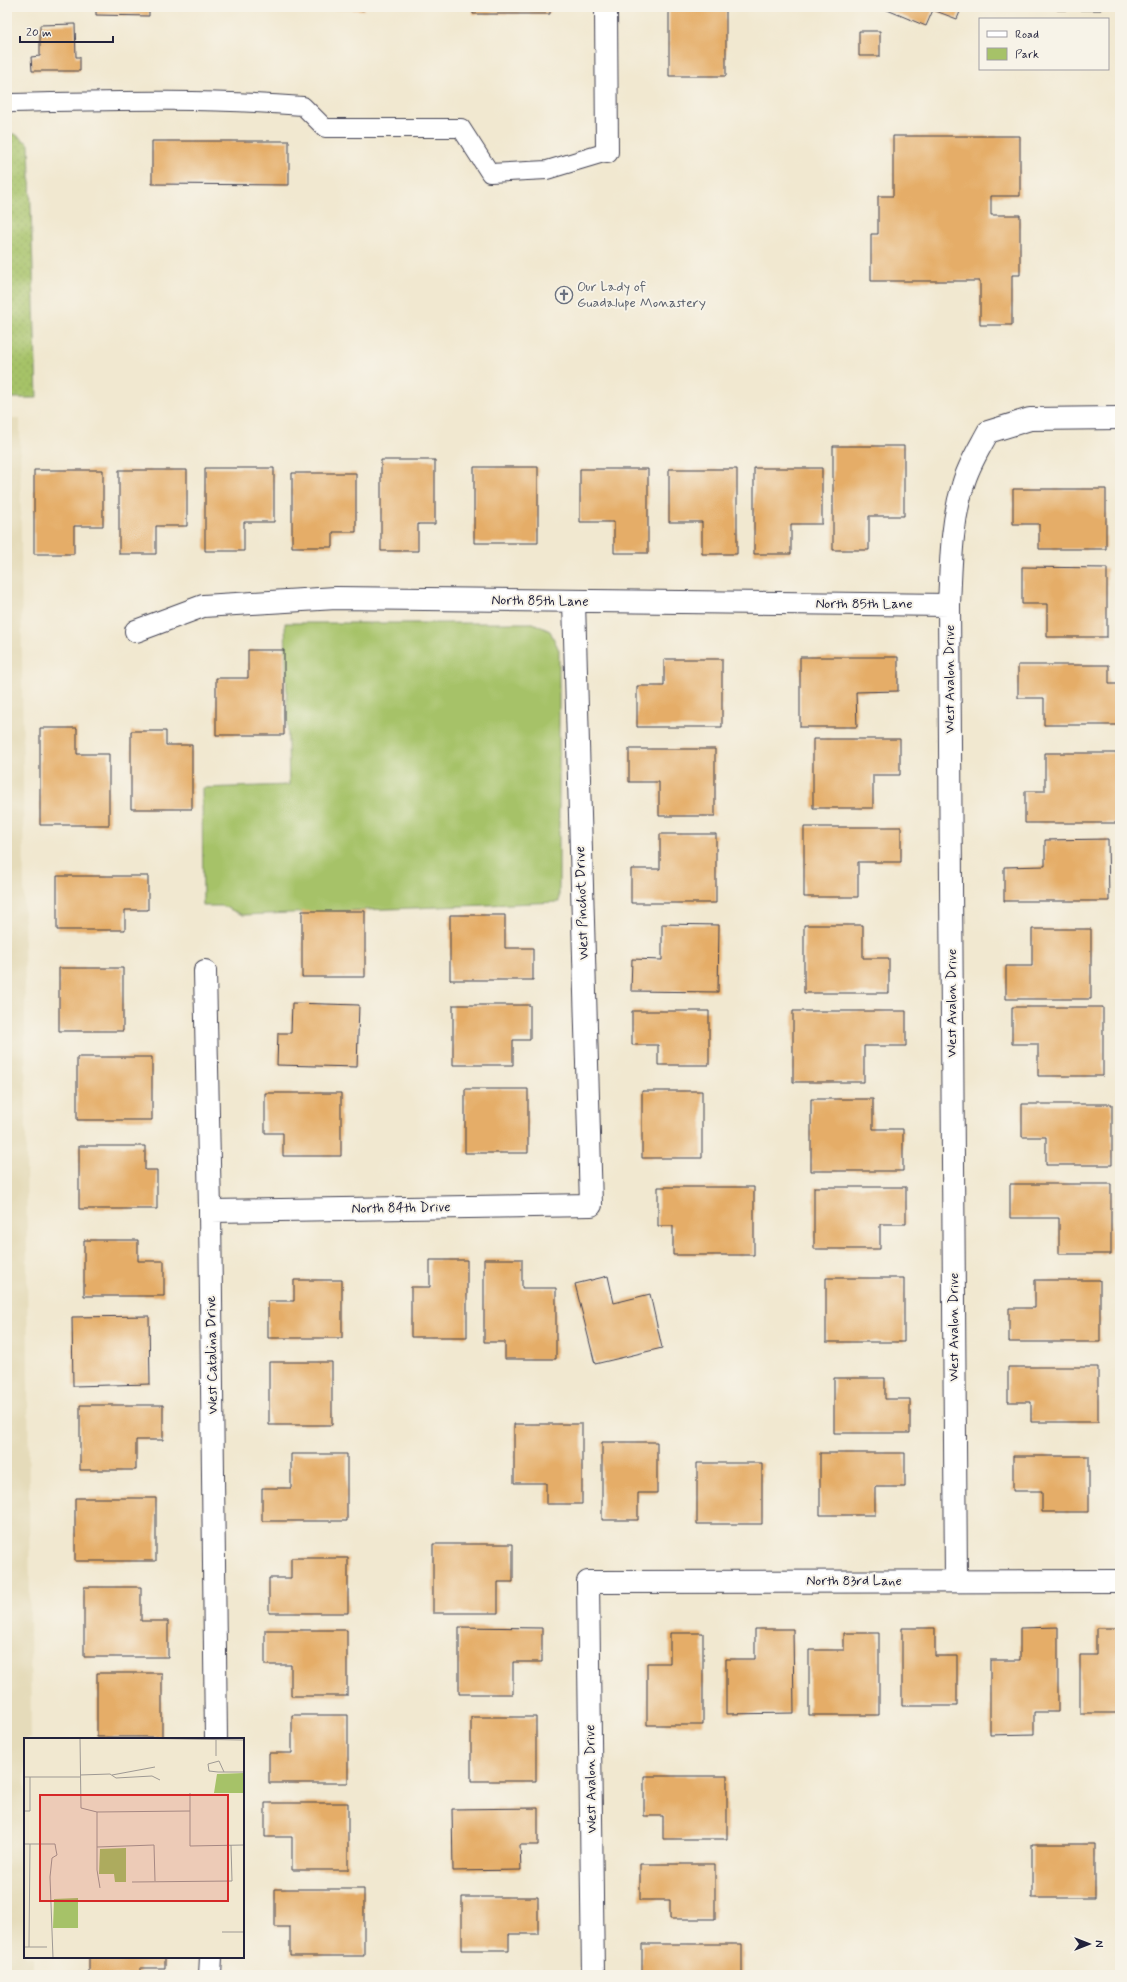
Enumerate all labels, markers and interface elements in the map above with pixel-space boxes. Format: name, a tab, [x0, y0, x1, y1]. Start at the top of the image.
scale bar	[20, 18, 113, 44]
legend	[979, 18, 1109, 70]
text: 20 m	[26, 25, 52, 41]
text: Road	[1015, 27, 1039, 43]
text: Park	[1015, 47, 1039, 63]
place label: Our Lady of Guadalupe Monastery	[577, 278, 706, 312]
church icon: Our Lady of Guadalupe Monastery	[554, 285, 574, 305]
street label: North 85th Lane	[491, 591, 589, 611]
street label: North 85th Lane	[815, 595, 913, 613]
street label: West Avalon Drive	[941, 625, 959, 733]
street label: West Pinchot Drive	[571, 846, 593, 960]
street label: West Avalon Drive	[943, 949, 961, 1057]
street label: North 84th Drive	[351, 1198, 451, 1218]
street label: West Avalon Drive	[945, 1273, 963, 1381]
street label: West Catalina Drive	[202, 1295, 222, 1415]
street label: North 83rd Lane	[806, 1572, 902, 1590]
street label: West Avalon Drive	[581, 1724, 601, 1834]
inset map	[24, 1738, 244, 1958]
north arrow	[1069, 1924, 1109, 1964]
text: N	[1091, 1940, 1105, 1948]

